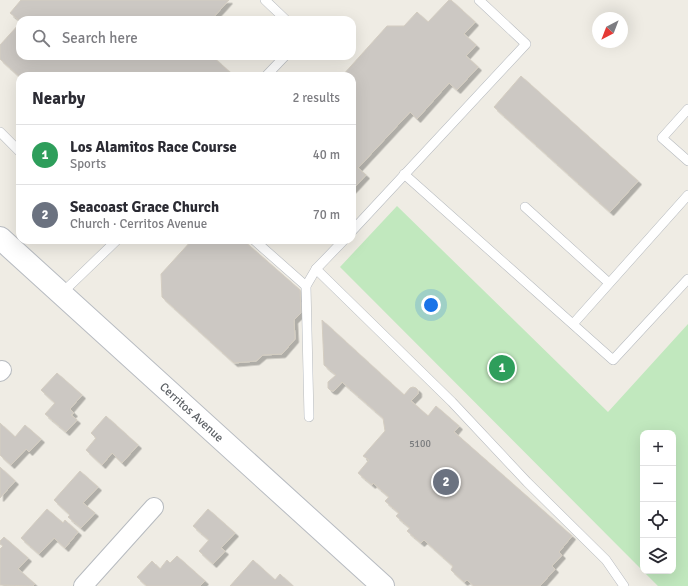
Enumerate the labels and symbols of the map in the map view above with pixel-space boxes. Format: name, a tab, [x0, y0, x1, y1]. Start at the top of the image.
north arrow	[592, 12, 628, 48]
your location	[421, 295, 441, 315]
pin: 1	[489, 353, 515, 383]
street label: Cerritos Avenue	[157, 379, 227, 445]
house number: 5100	[409, 438, 431, 450]
pin: 2	[433, 467, 459, 497]

